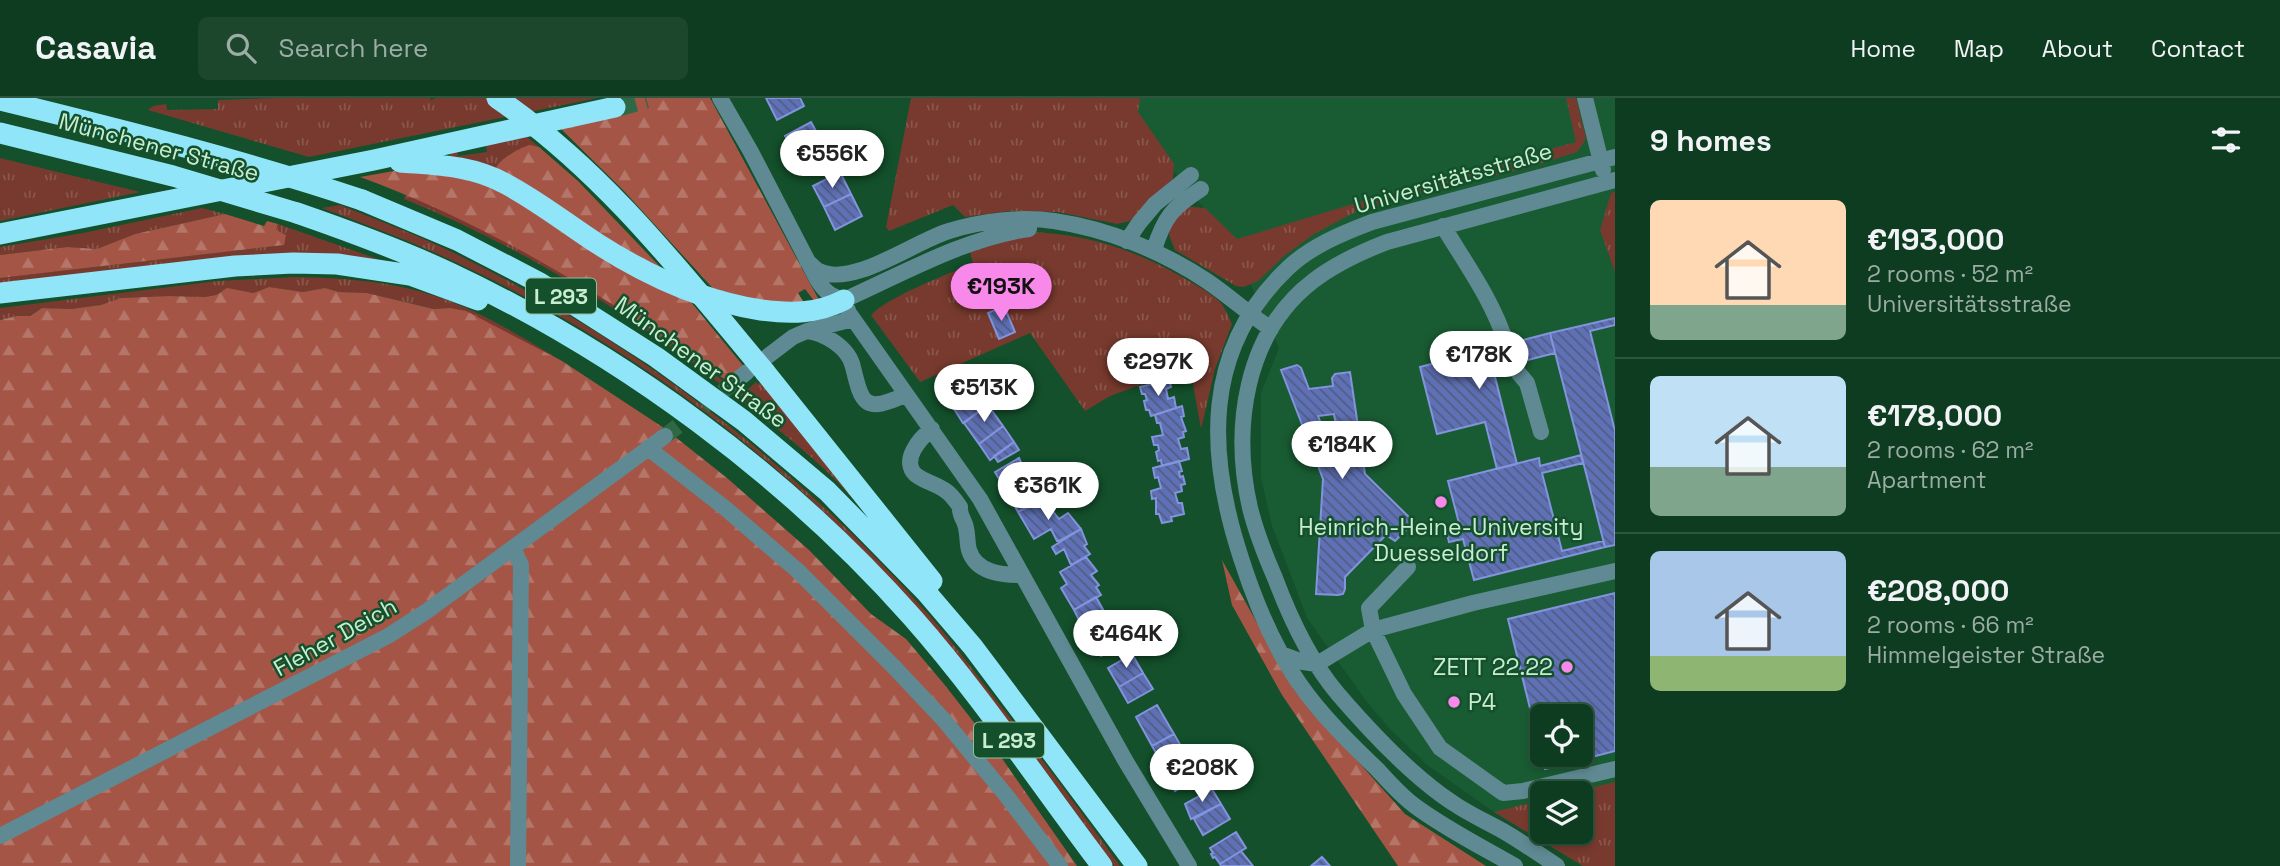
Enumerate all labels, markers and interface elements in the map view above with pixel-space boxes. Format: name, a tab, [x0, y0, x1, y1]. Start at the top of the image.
search box	[198, 17, 688, 80]
text: Casavia	[35, 27, 156, 69]
icon: search	[222, 29, 260, 67]
text: Search here	[278, 31, 428, 65]
text: Home	[1850, 33, 1916, 64]
text: Map	[1954, 33, 2004, 64]
text: About	[2042, 33, 2113, 64]
text: Contact	[2151, 33, 2245, 64]
street label: Münchener Straße	[56, 106, 262, 188]
text: 9 homes	[1650, 121, 1772, 160]
icon: filters	[2207, 121, 2245, 159]
pin: €556K	[783, 130, 881, 190]
street label: Universitätsstraße	[1351, 135, 1555, 221]
text: €556K	[796, 138, 868, 168]
text: €193,000	[1867, 220, 2004, 259]
icon: home	[1706, 228, 1790, 312]
text: 2 rooms · 52 m²	[1867, 259, 2033, 289]
pin: €193K	[952, 264, 1050, 323]
text: €193K	[967, 271, 1035, 301]
road number: L 293	[526, 278, 596, 314]
street label: Münchener Straße	[609, 289, 793, 435]
text: Universitätsstraße	[1867, 289, 2072, 319]
pin: €178K	[1430, 331, 1528, 391]
pin: €297K	[1109, 338, 1207, 398]
text: €178K	[1446, 339, 1512, 369]
text: €297K	[1123, 346, 1193, 376]
pin: €513K	[935, 364, 1033, 424]
text: €513K	[950, 372, 1018, 402]
text: €178,000	[1867, 396, 2002, 435]
icon: home	[1706, 404, 1790, 488]
pin: €184K	[1293, 422, 1391, 481]
text: €184K	[1308, 429, 1376, 459]
text: 2 rooms · 62 m²	[1867, 435, 2033, 465]
pin: €361K	[999, 462, 1097, 522]
text: Apartment	[1867, 465, 1987, 495]
text: €361K	[1014, 470, 1082, 500]
marker: Heinrich-Heine-University Duesseldorf	[1433, 494, 1449, 510]
place label: Heinrich-Heine-University Duesseldorf	[1298, 512, 1584, 568]
text: €208,000	[1867, 571, 2009, 610]
icon: home	[1706, 579, 1790, 663]
street label: Fleher Deich	[268, 591, 402, 683]
pin: €464K	[1077, 610, 1175, 670]
text: 2 rooms · 66 m²	[1867, 610, 2034, 640]
text: €464K	[1089, 618, 1163, 648]
text: Himmelgeister Straße	[1867, 640, 2105, 670]
place label: ZETT 22.22	[1433, 652, 1553, 682]
marker: ZETT 22.22	[1559, 659, 1575, 675]
place label: P4	[1468, 687, 1496, 717]
marker: P4	[1446, 694, 1462, 710]
map controls	[1530, 704, 1593, 844]
button: locate	[1530, 704, 1593, 767]
road number: L 293	[974, 722, 1044, 758]
pin: €208K	[1153, 744, 1251, 804]
text: €208K	[1166, 752, 1238, 782]
button: layers	[1530, 781, 1593, 844]

